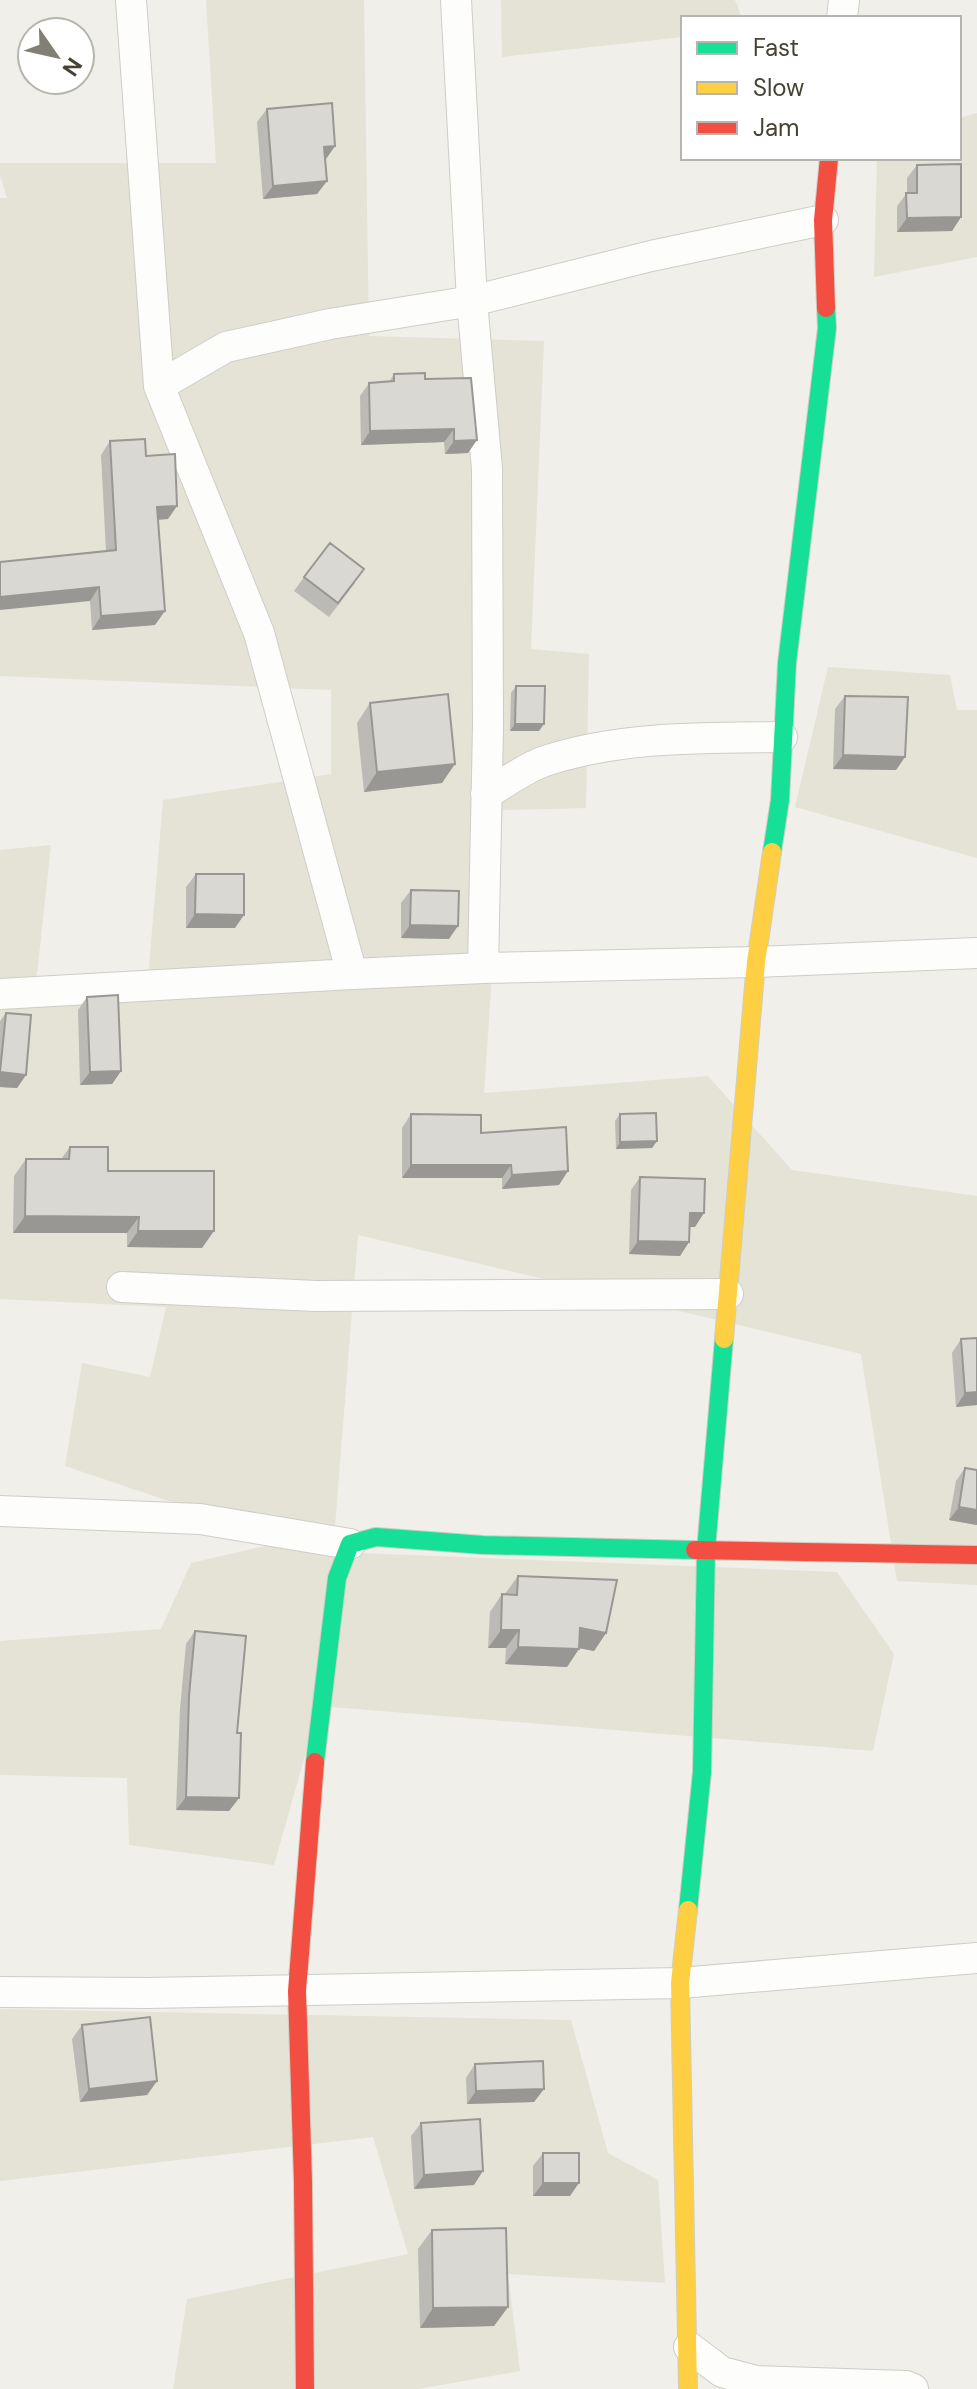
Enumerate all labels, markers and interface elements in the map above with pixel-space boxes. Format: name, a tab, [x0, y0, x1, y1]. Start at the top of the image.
north arrow	[16, 16, 96, 96]
legend	[681, 16, 961, 160]
text: Fast	[753, 32, 799, 63]
text: N	[56, 52, 89, 82]
text: Slow	[753, 72, 804, 103]
text: Jam	[753, 112, 799, 143]

